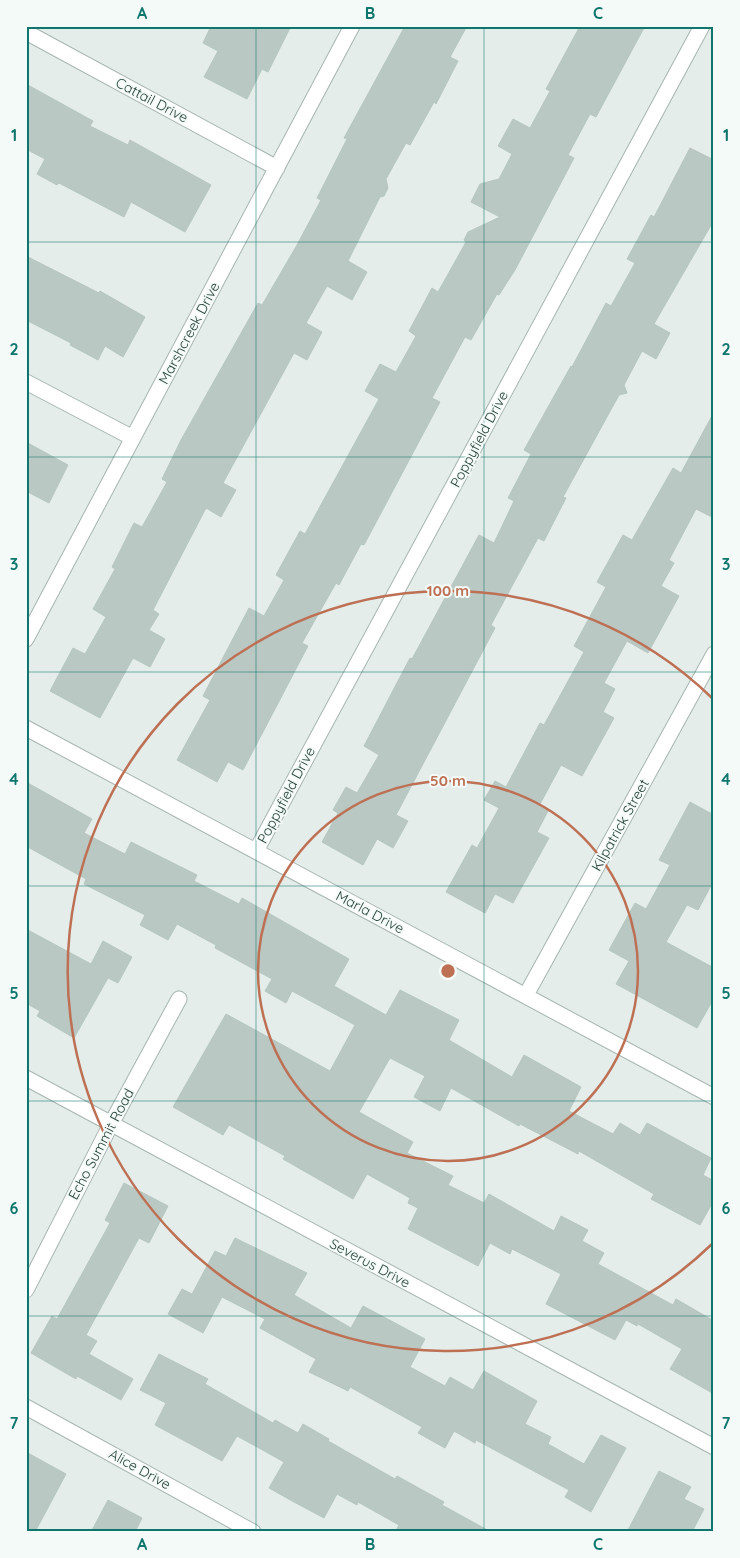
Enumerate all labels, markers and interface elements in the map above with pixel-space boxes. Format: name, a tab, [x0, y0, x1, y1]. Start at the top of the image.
text: A	[137, 3, 148, 23]
text: B	[365, 3, 375, 23]
text: C	[593, 3, 603, 23]
street label: Cattail Drive	[113, 73, 191, 127]
text: 1	[11, 125, 17, 145]
text: 1	[723, 125, 729, 145]
street label: Marshcreek Drive	[154, 279, 224, 387]
text: 2	[9, 339, 19, 359]
text: 2	[721, 339, 731, 359]
street label: Poppyfield Drive	[446, 388, 512, 490]
text: 3	[10, 554, 18, 574]
text: 3	[722, 554, 730, 574]
text: 100 m	[427, 581, 469, 600]
street label: Poppyfield Drive	[253, 744, 319, 846]
text: 4	[9, 769, 19, 789]
text: 4	[721, 769, 731, 789]
text: 50 m	[430, 771, 466, 790]
street label: Kilpatrick Street	[587, 776, 653, 874]
street label: Marla Drive	[333, 887, 407, 938]
centre of rings	[439, 962, 457, 980]
text: 5	[9, 983, 19, 1003]
text: 5	[721, 983, 731, 1003]
street label: Echo Summit Road	[64, 1085, 138, 1203]
text: 6	[10, 1198, 19, 1218]
text: 6	[722, 1198, 731, 1218]
street label: Severus Drive	[327, 1234, 413, 1292]
text: 7	[10, 1413, 19, 1433]
text: 7	[722, 1413, 731, 1433]
street label: Alice Drive	[106, 1445, 174, 1493]
text: A	[137, 1534, 148, 1554]
text: B	[365, 1534, 375, 1554]
text: C	[593, 1534, 603, 1554]

